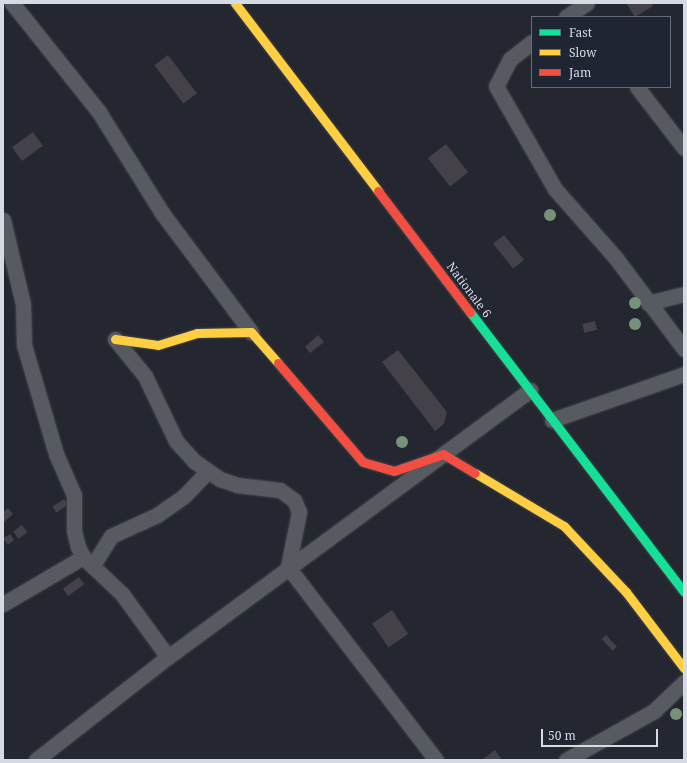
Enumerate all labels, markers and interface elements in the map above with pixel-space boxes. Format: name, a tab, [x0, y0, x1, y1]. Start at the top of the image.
legend	[531, 16, 671, 88]
text: Fast	[569, 24, 592, 41]
text: Slow	[569, 44, 597, 61]
text: Jam	[569, 64, 591, 81]
street label: Nationale 6	[444, 260, 494, 320]
scale bar	[543, 721, 660, 747]
text: 50 m	[548, 727, 576, 744]

